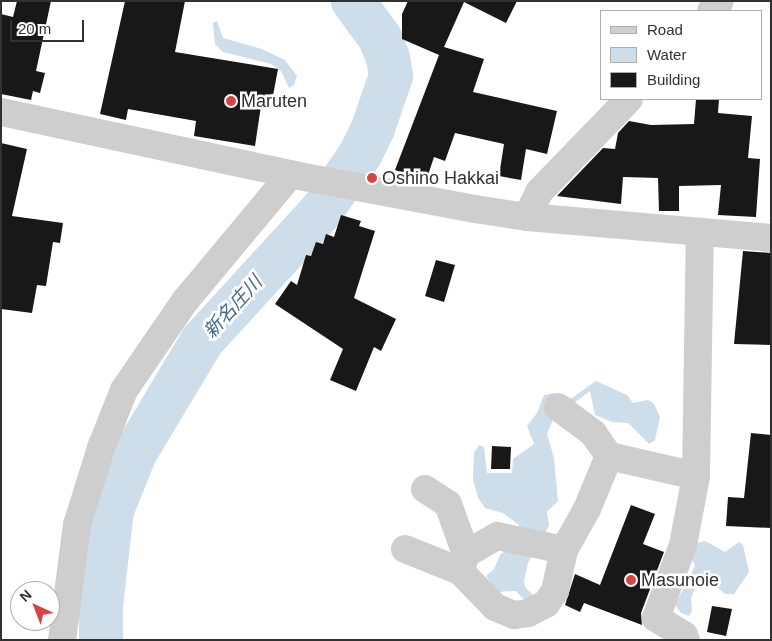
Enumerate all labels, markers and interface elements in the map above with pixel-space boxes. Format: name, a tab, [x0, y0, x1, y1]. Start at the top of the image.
scale bar	[12, 10, 86, 42]
legend	[600, 10, 762, 100]
text: 20 m	[18, 20, 51, 37]
text: Road	[647, 21, 683, 38]
text: Water	[647, 46, 686, 63]
text: Building	[647, 71, 700, 88]
place label: Maruten	[241, 90, 307, 112]
marker: Maruten	[225, 95, 237, 107]
place label: Oshino Hakkai	[382, 167, 499, 189]
marker: Oshino Hakkai	[366, 172, 378, 184]
water label: 新名庄川	[199, 271, 267, 343]
place label: Masunoie	[641, 569, 719, 591]
marker: Masunoie	[625, 574, 637, 586]
north arrow	[10, 581, 60, 631]
text: N	[16, 586, 35, 605]

